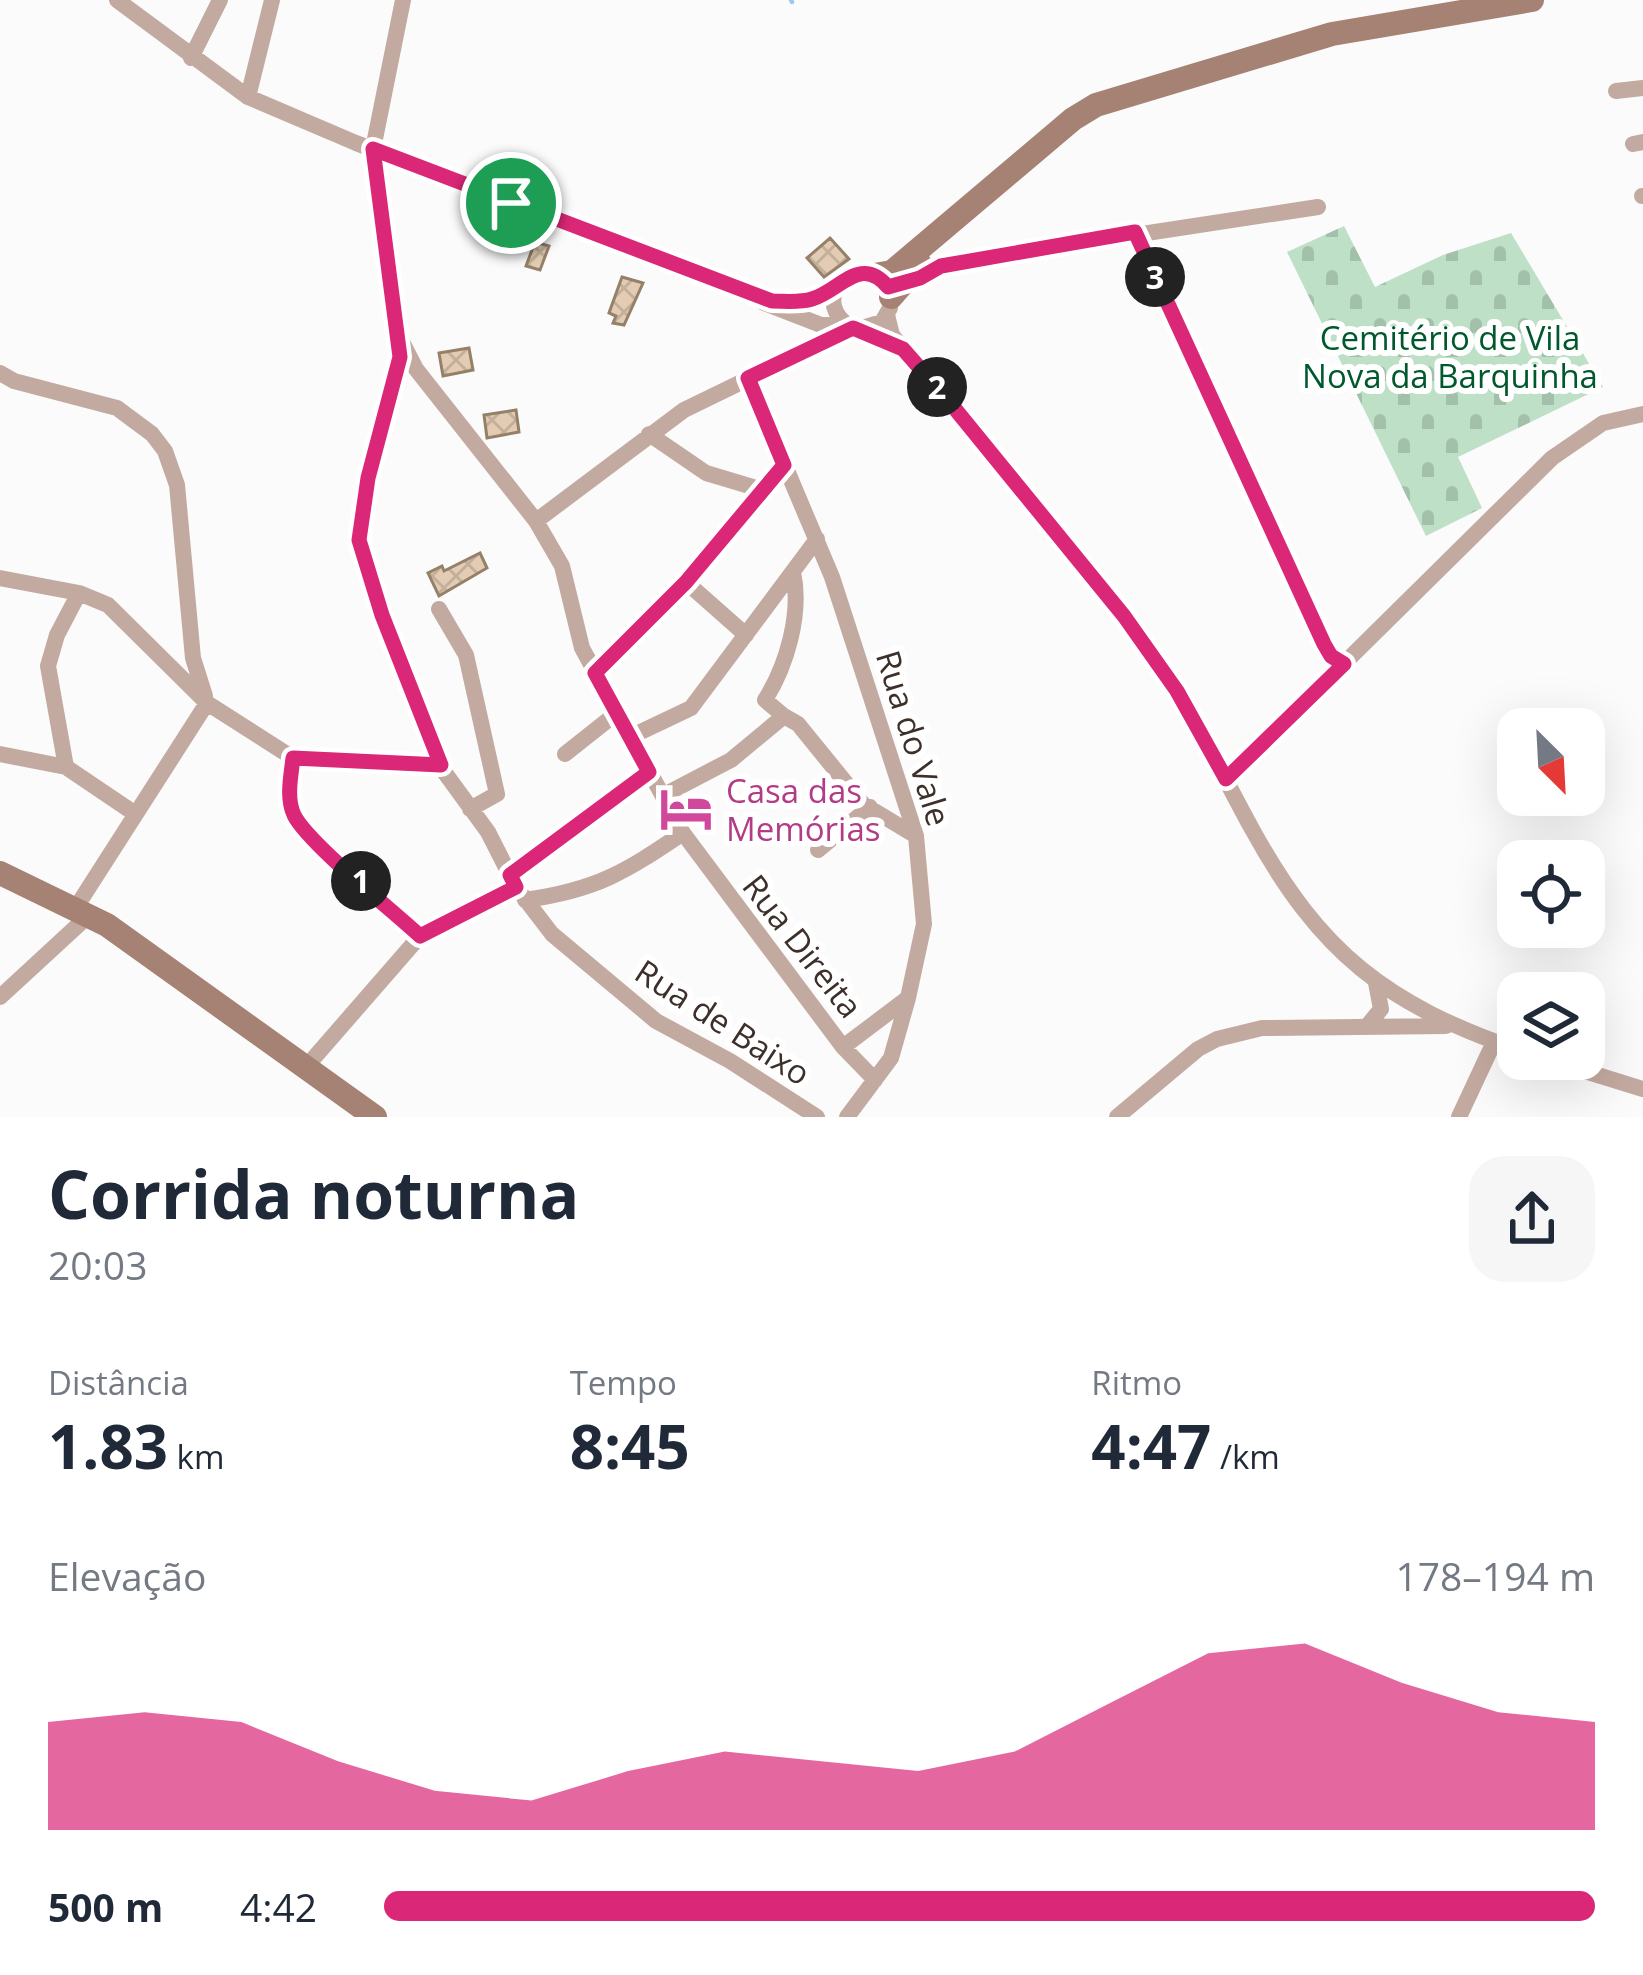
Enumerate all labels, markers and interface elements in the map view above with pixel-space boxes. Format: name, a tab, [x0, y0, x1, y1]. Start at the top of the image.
pin	[460, 152, 562, 254]
icon: arrive	[478, 170, 544, 236]
pin: 3	[1125, 247, 1185, 307]
text: 3	[1146, 254, 1164, 299]
park label: Cemitério de Vila Nova da Barquinha	[1302, 315, 1598, 398]
pin: 2	[907, 357, 967, 417]
text: 2	[928, 364, 946, 409]
street label: Rua do Vale	[866, 645, 962, 831]
north arrow	[1497, 708, 1605, 816]
map controls	[1497, 708, 1605, 1080]
place label: Casa das Memórias	[726, 768, 881, 851]
hotel icon: Casa das Memórias	[657, 780, 715, 838]
button: locate	[1497, 840, 1605, 948]
pin: 1	[331, 851, 391, 911]
text: 1	[352, 858, 370, 903]
street label: Rua Direita	[733, 865, 873, 1027]
street label: Rua de Baixo	[627, 949, 819, 1095]
button: layers	[1497, 972, 1605, 1080]
text: Corrida noturna	[48, 1148, 579, 1238]
button: share	[1469, 1156, 1595, 1282]
text: 20:03	[48, 1238, 147, 1291]
text: Distância	[48, 1360, 189, 1405]
text: Tempo	[570, 1360, 677, 1405]
text: Ritmo	[1091, 1360, 1182, 1405]
text: 1.83	[48, 1405, 168, 1487]
text: 8:45	[570, 1405, 690, 1487]
text: 4:47	[1091, 1405, 1211, 1487]
text: km	[168, 1434, 225, 1479]
text: /km	[1211, 1434, 1280, 1479]
text: Elevação	[48, 1549, 206, 1602]
text: 178–194 m	[1395, 1549, 1595, 1602]
text: 500 m	[48, 1880, 163, 1933]
text: 4:42	[240, 1880, 317, 1933]

